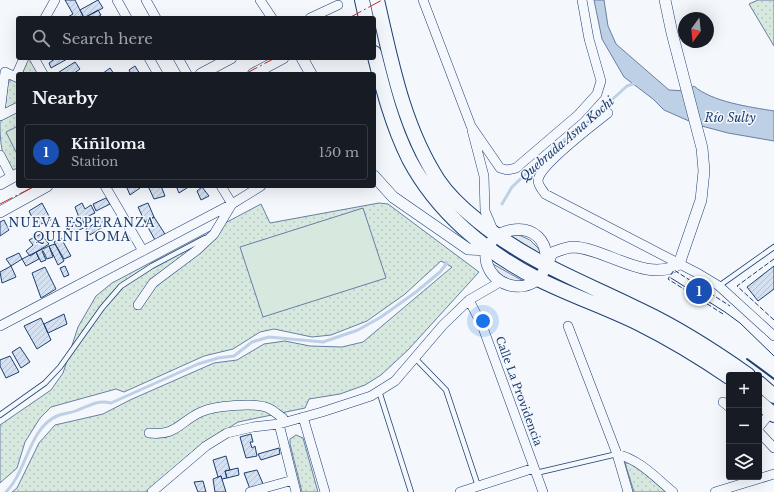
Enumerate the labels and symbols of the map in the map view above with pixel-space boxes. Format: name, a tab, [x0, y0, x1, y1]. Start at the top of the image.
north arrow	[678, 12, 714, 48]
water label: Quebrada Asna Kochi	[516, 93, 618, 184]
water label: Río Sulty	[703, 110, 756, 125]
district label: NUEVA ESPERANZA QUIÑI LOMA	[8, 215, 156, 244]
pin: 1	[686, 276, 712, 306]
your location	[473, 311, 493, 331]
street label: Calle La Providencia	[493, 334, 546, 449]

